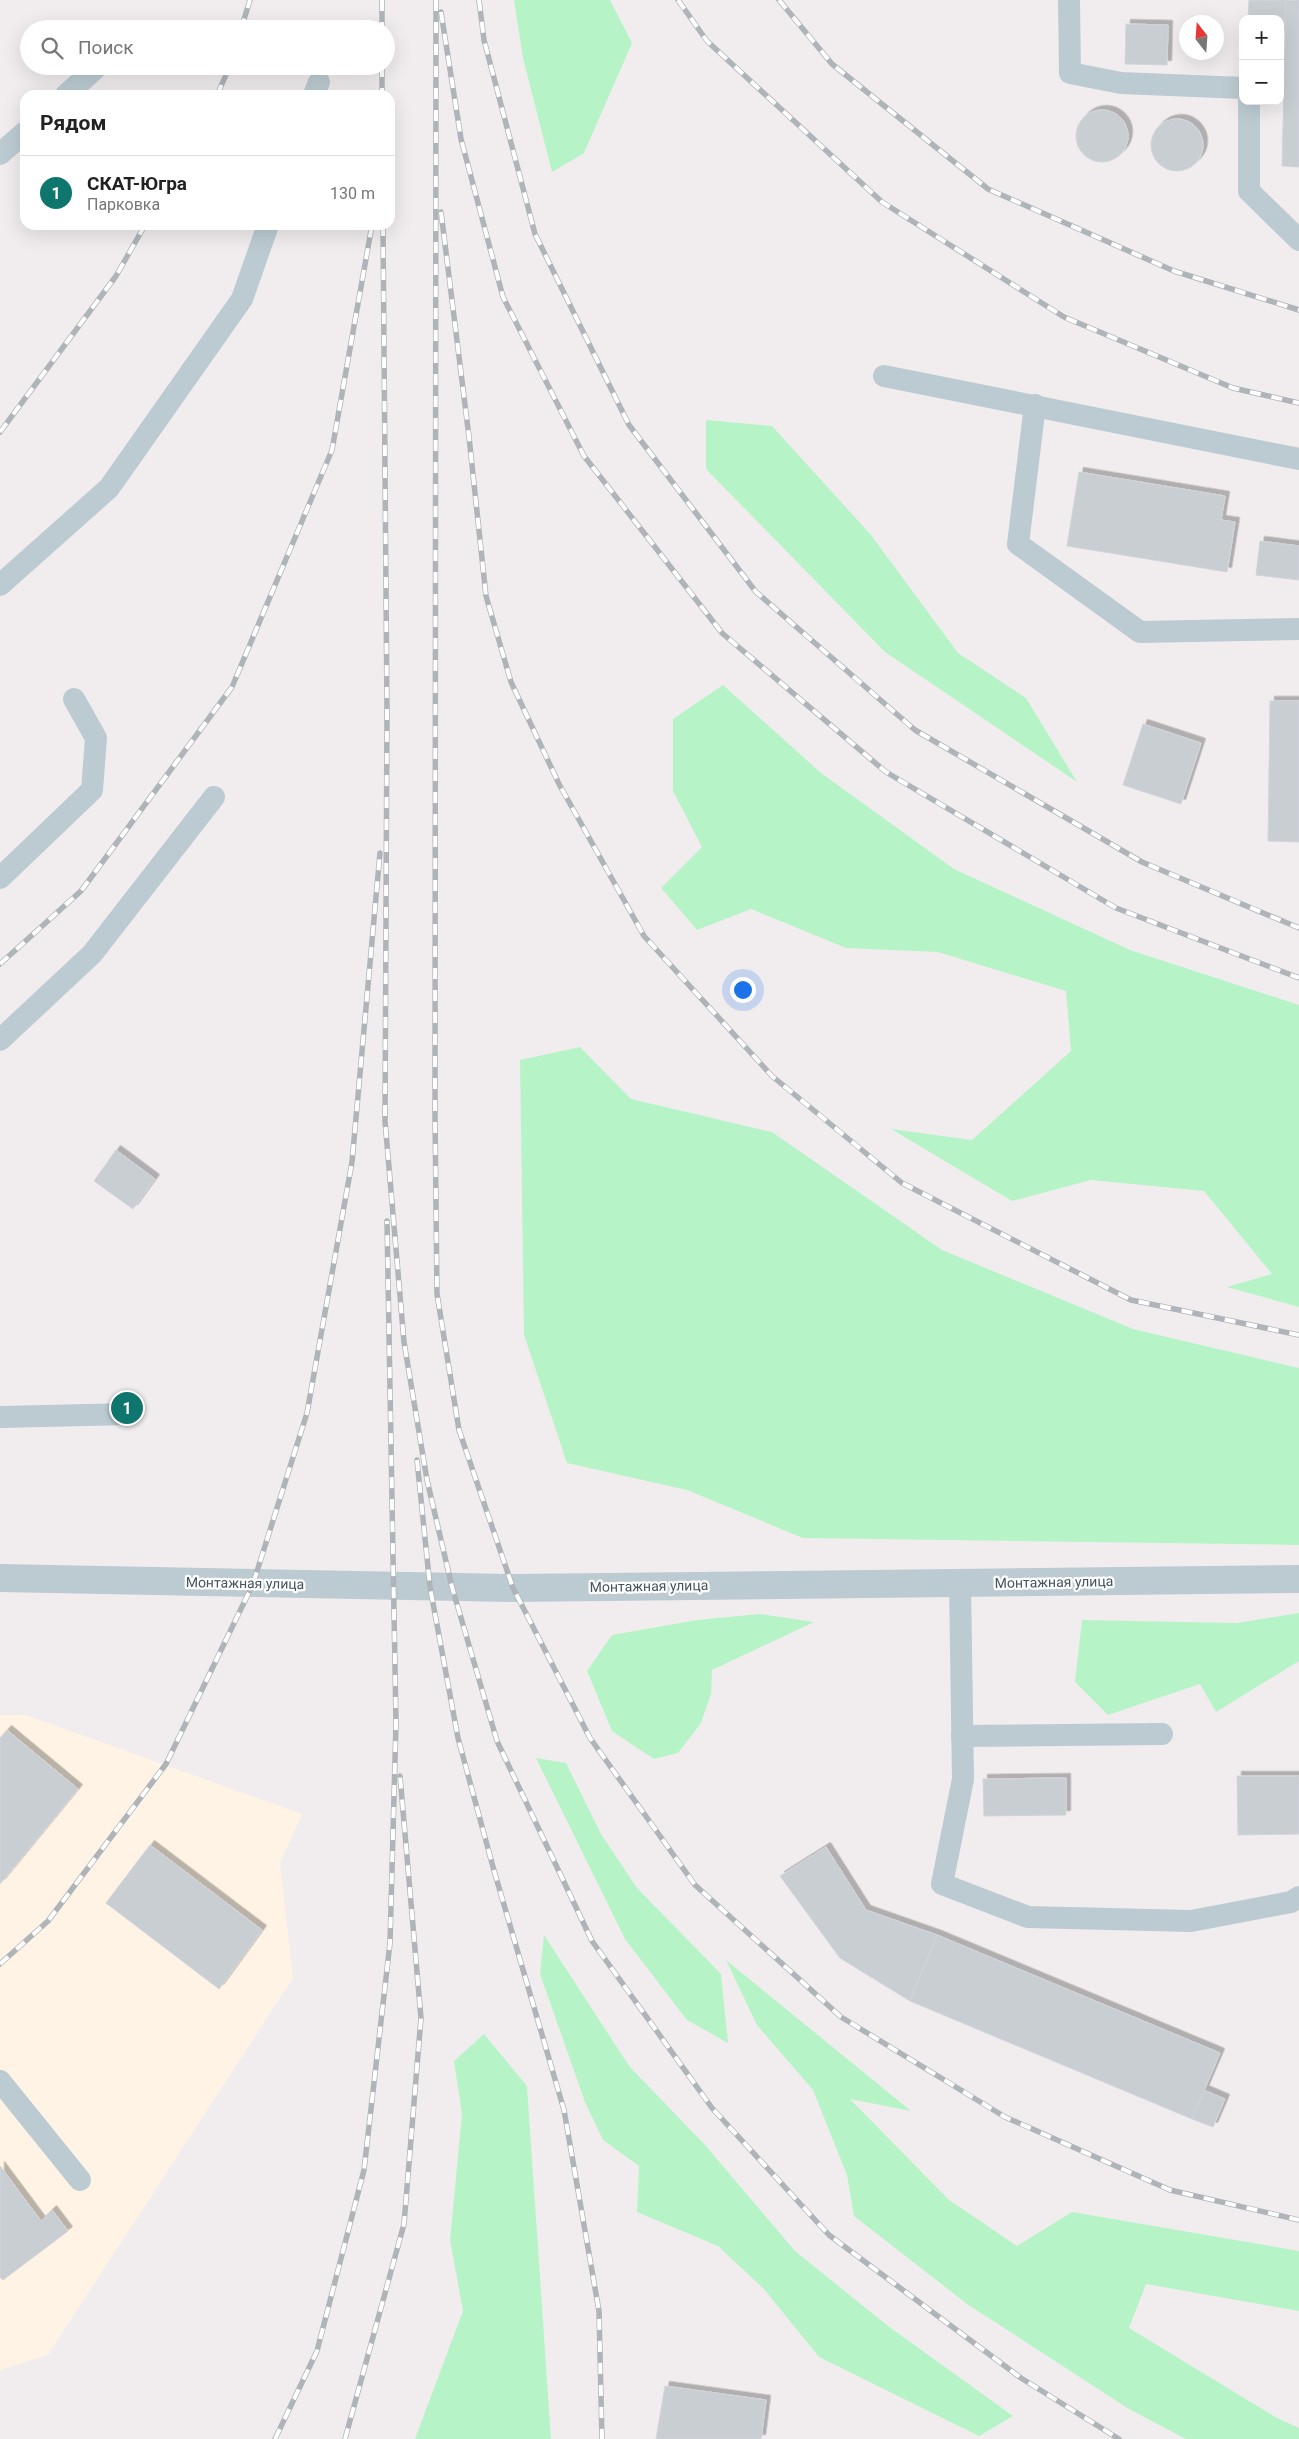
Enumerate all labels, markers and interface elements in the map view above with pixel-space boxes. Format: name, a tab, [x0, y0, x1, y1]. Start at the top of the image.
north arrow	[1179, 15, 1224, 60]
map controls	[1239, 15, 1284, 105]
button: +	[1239, 15, 1284, 60]
search box	[20, 20, 395, 75]
icon: search	[38, 34, 66, 62]
text: Поиск	[78, 36, 134, 59]
button: −	[1239, 60, 1284, 105]
text: Рядом	[40, 111, 106, 135]
text: СКАТ-Югра	[87, 172, 187, 195]
text: 1	[51, 184, 61, 203]
text: 130 m	[330, 184, 375, 203]
text: Парковка	[87, 195, 160, 214]
your location	[730, 977, 756, 1003]
pin: 1	[111, 1389, 143, 1427]
street label: Монтажная улица	[995, 1573, 1113, 1591]
street label: Монтажная улица	[186, 1574, 304, 1592]
street label: Монтажная улица	[590, 1577, 708, 1595]

